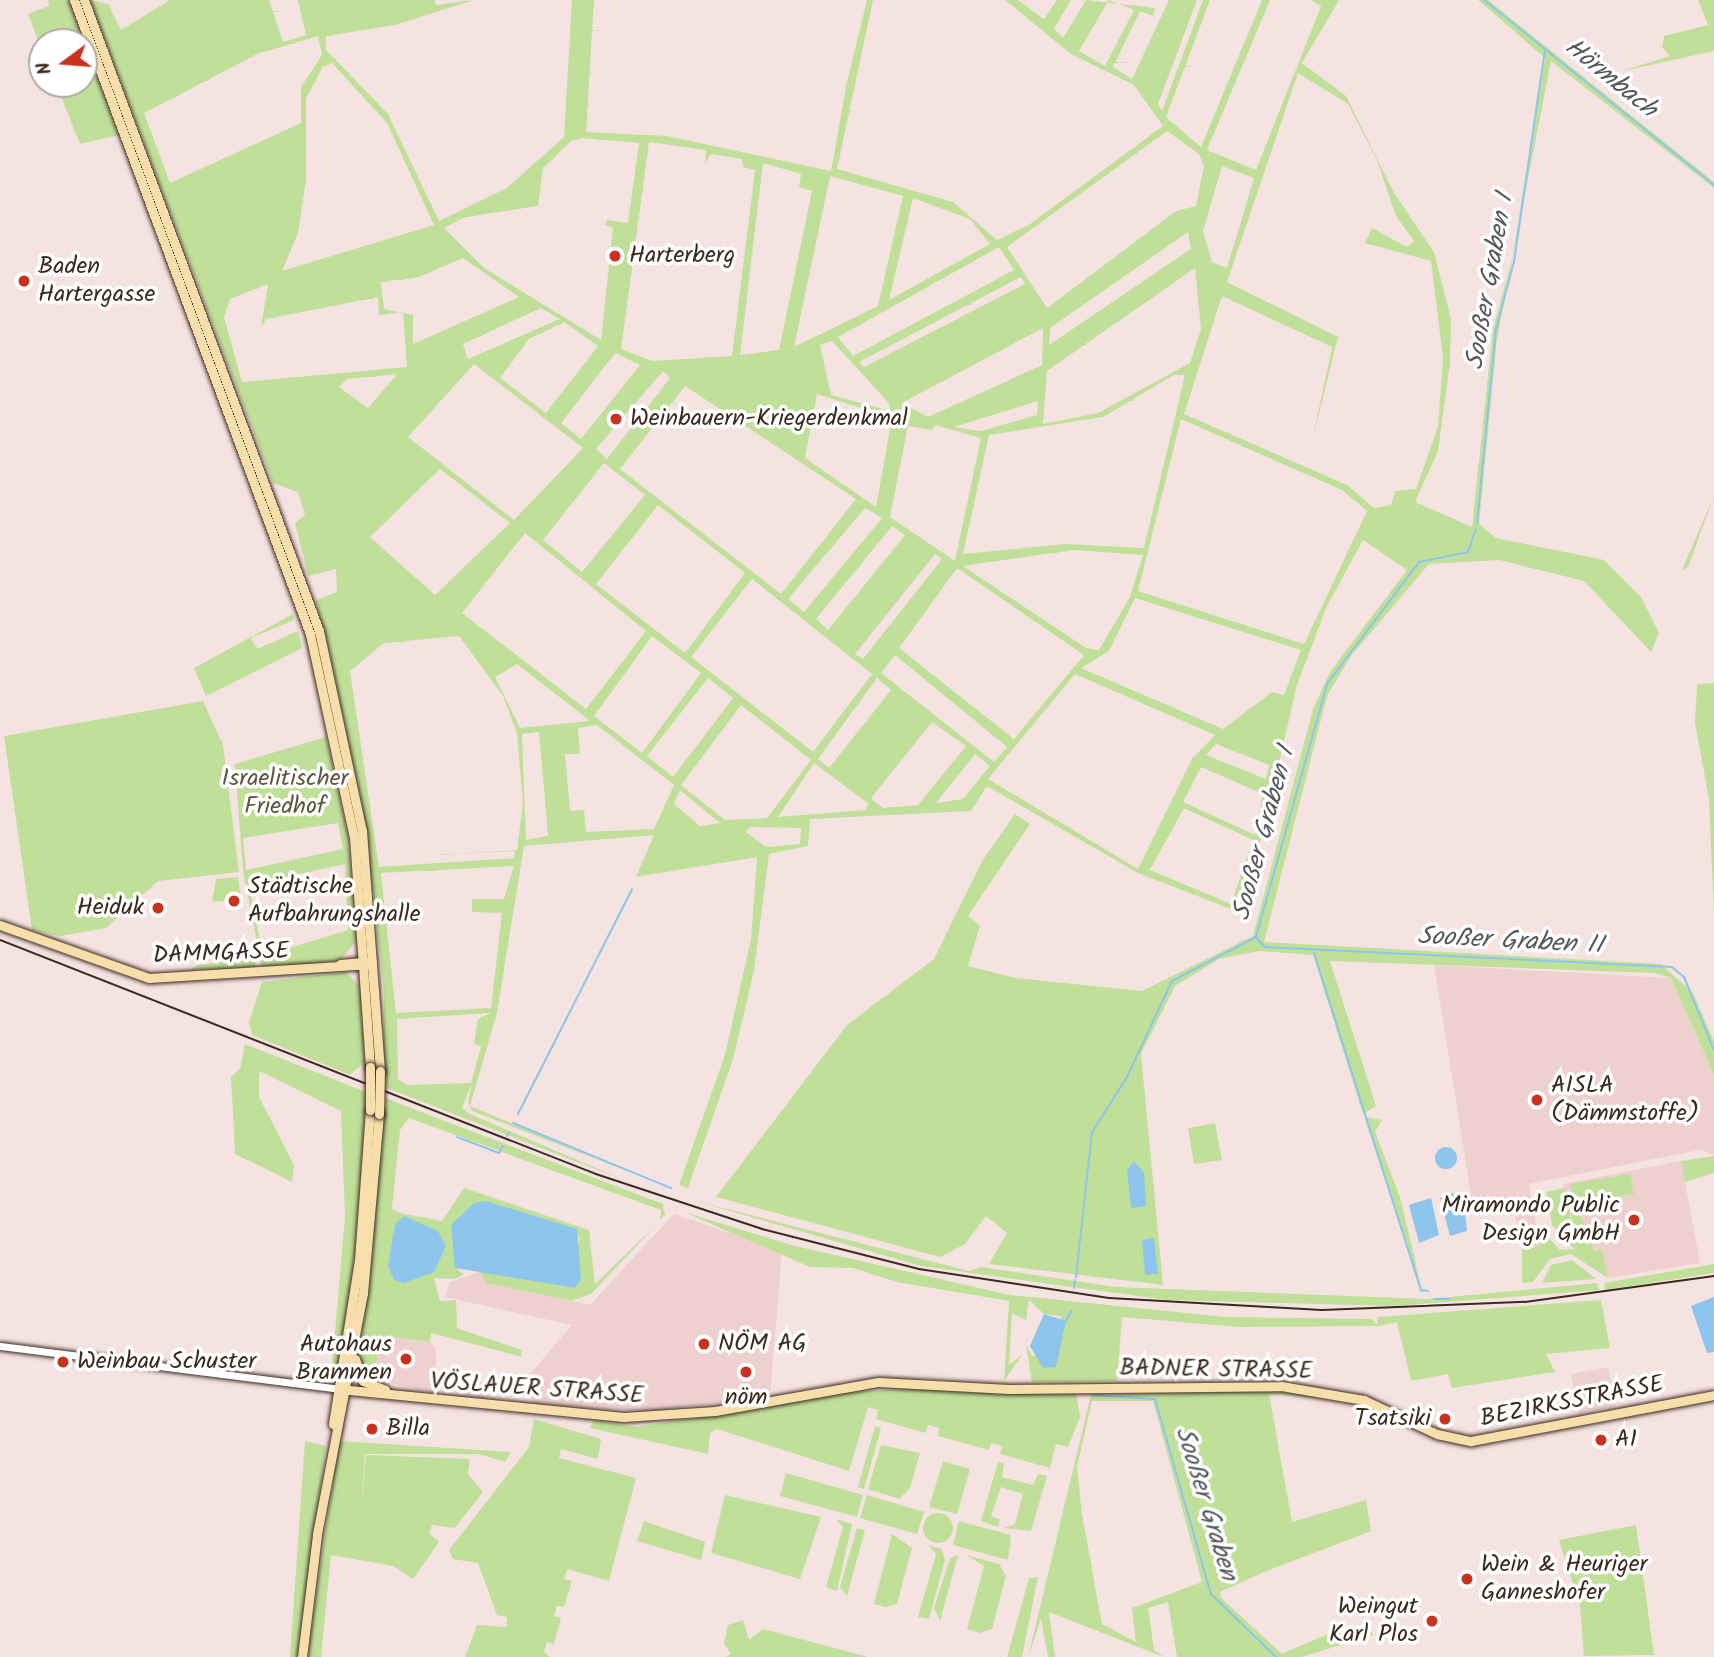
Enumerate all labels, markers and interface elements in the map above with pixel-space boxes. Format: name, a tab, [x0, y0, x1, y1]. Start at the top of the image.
north arrow	[28, 28, 98, 98]
water label: Hörmbach	[1558, 32, 1662, 126]
text: N	[29, 58, 61, 78]
water label: Sooßer Graben I	[1460, 192, 1522, 372]
place label: Harterberg	[629, 242, 735, 270]
marker: Harterberg	[607, 248, 623, 264]
place label: Baden Hartergasse	[38, 253, 155, 309]
marker: Baden Hartergasse	[16, 273, 32, 289]
place label: Weinbauern-Kriegerdenkmal	[630, 405, 908, 433]
marker: Weinbauern-Kriegerdenkmal	[608, 411, 624, 427]
water label: Sooßer Graben I	[1227, 744, 1303, 924]
park label: Israelitischer Friedhof	[222, 765, 348, 821]
place label: Städtische Aufbahrungshalle	[248, 873, 420, 929]
marker: Städtische Aufbahrungshalle	[226, 893, 242, 909]
place label: Heiduk	[77, 894, 144, 922]
marker: Heiduk	[150, 900, 166, 916]
water label: Sooßer Graben II	[1416, 922, 1604, 962]
street label: DAMMGASSE	[152, 937, 290, 971]
place label: AISLA (Dämmstoffe)	[1551, 1072, 1699, 1128]
marker: AISLA (Dämmstoffe)	[1529, 1092, 1545, 1108]
place label: Miramondo Public Design GmbH	[1441, 1192, 1620, 1248]
marker: Miramondo Public Design GmbH	[1626, 1212, 1642, 1228]
place label: NÖM AG	[718, 1330, 807, 1358]
place label: Autohaus Brammen	[296, 1331, 392, 1387]
marker: NÖM AG	[696, 1336, 712, 1352]
place label: Weinbau Schuster	[77, 1348, 256, 1376]
marker: Autohaus Brammen	[398, 1351, 414, 1367]
marker: Weinbau Schuster	[55, 1354, 71, 1370]
street label: BADNER STRASSE	[1119, 1354, 1313, 1386]
marker: nöm	[738, 1364, 754, 1380]
street label: VÖSLAUER STRASSE	[429, 1367, 645, 1411]
street label: BEZIRKSSTRASSE	[1478, 1370, 1666, 1434]
place label: nöm	[725, 1384, 767, 1412]
place label: Tsatsiki	[1354, 1405, 1431, 1433]
marker: Tsatsiki	[1437, 1411, 1453, 1427]
place label: Billa	[386, 1415, 430, 1443]
marker: Billa	[364, 1421, 380, 1437]
water label: Sooßer Graben	[1167, 1423, 1243, 1585]
place label: A1	[1615, 1426, 1637, 1454]
marker: A1	[1593, 1432, 1609, 1448]
place label: Wein & Heuriger Ganneshofer	[1481, 1551, 1647, 1607]
marker: Wein & Heuriger Ganneshofer	[1459, 1571, 1475, 1587]
place label: Weingut Karl Plos	[1329, 1593, 1418, 1649]
marker: Weingut Karl Plos	[1424, 1613, 1440, 1629]

